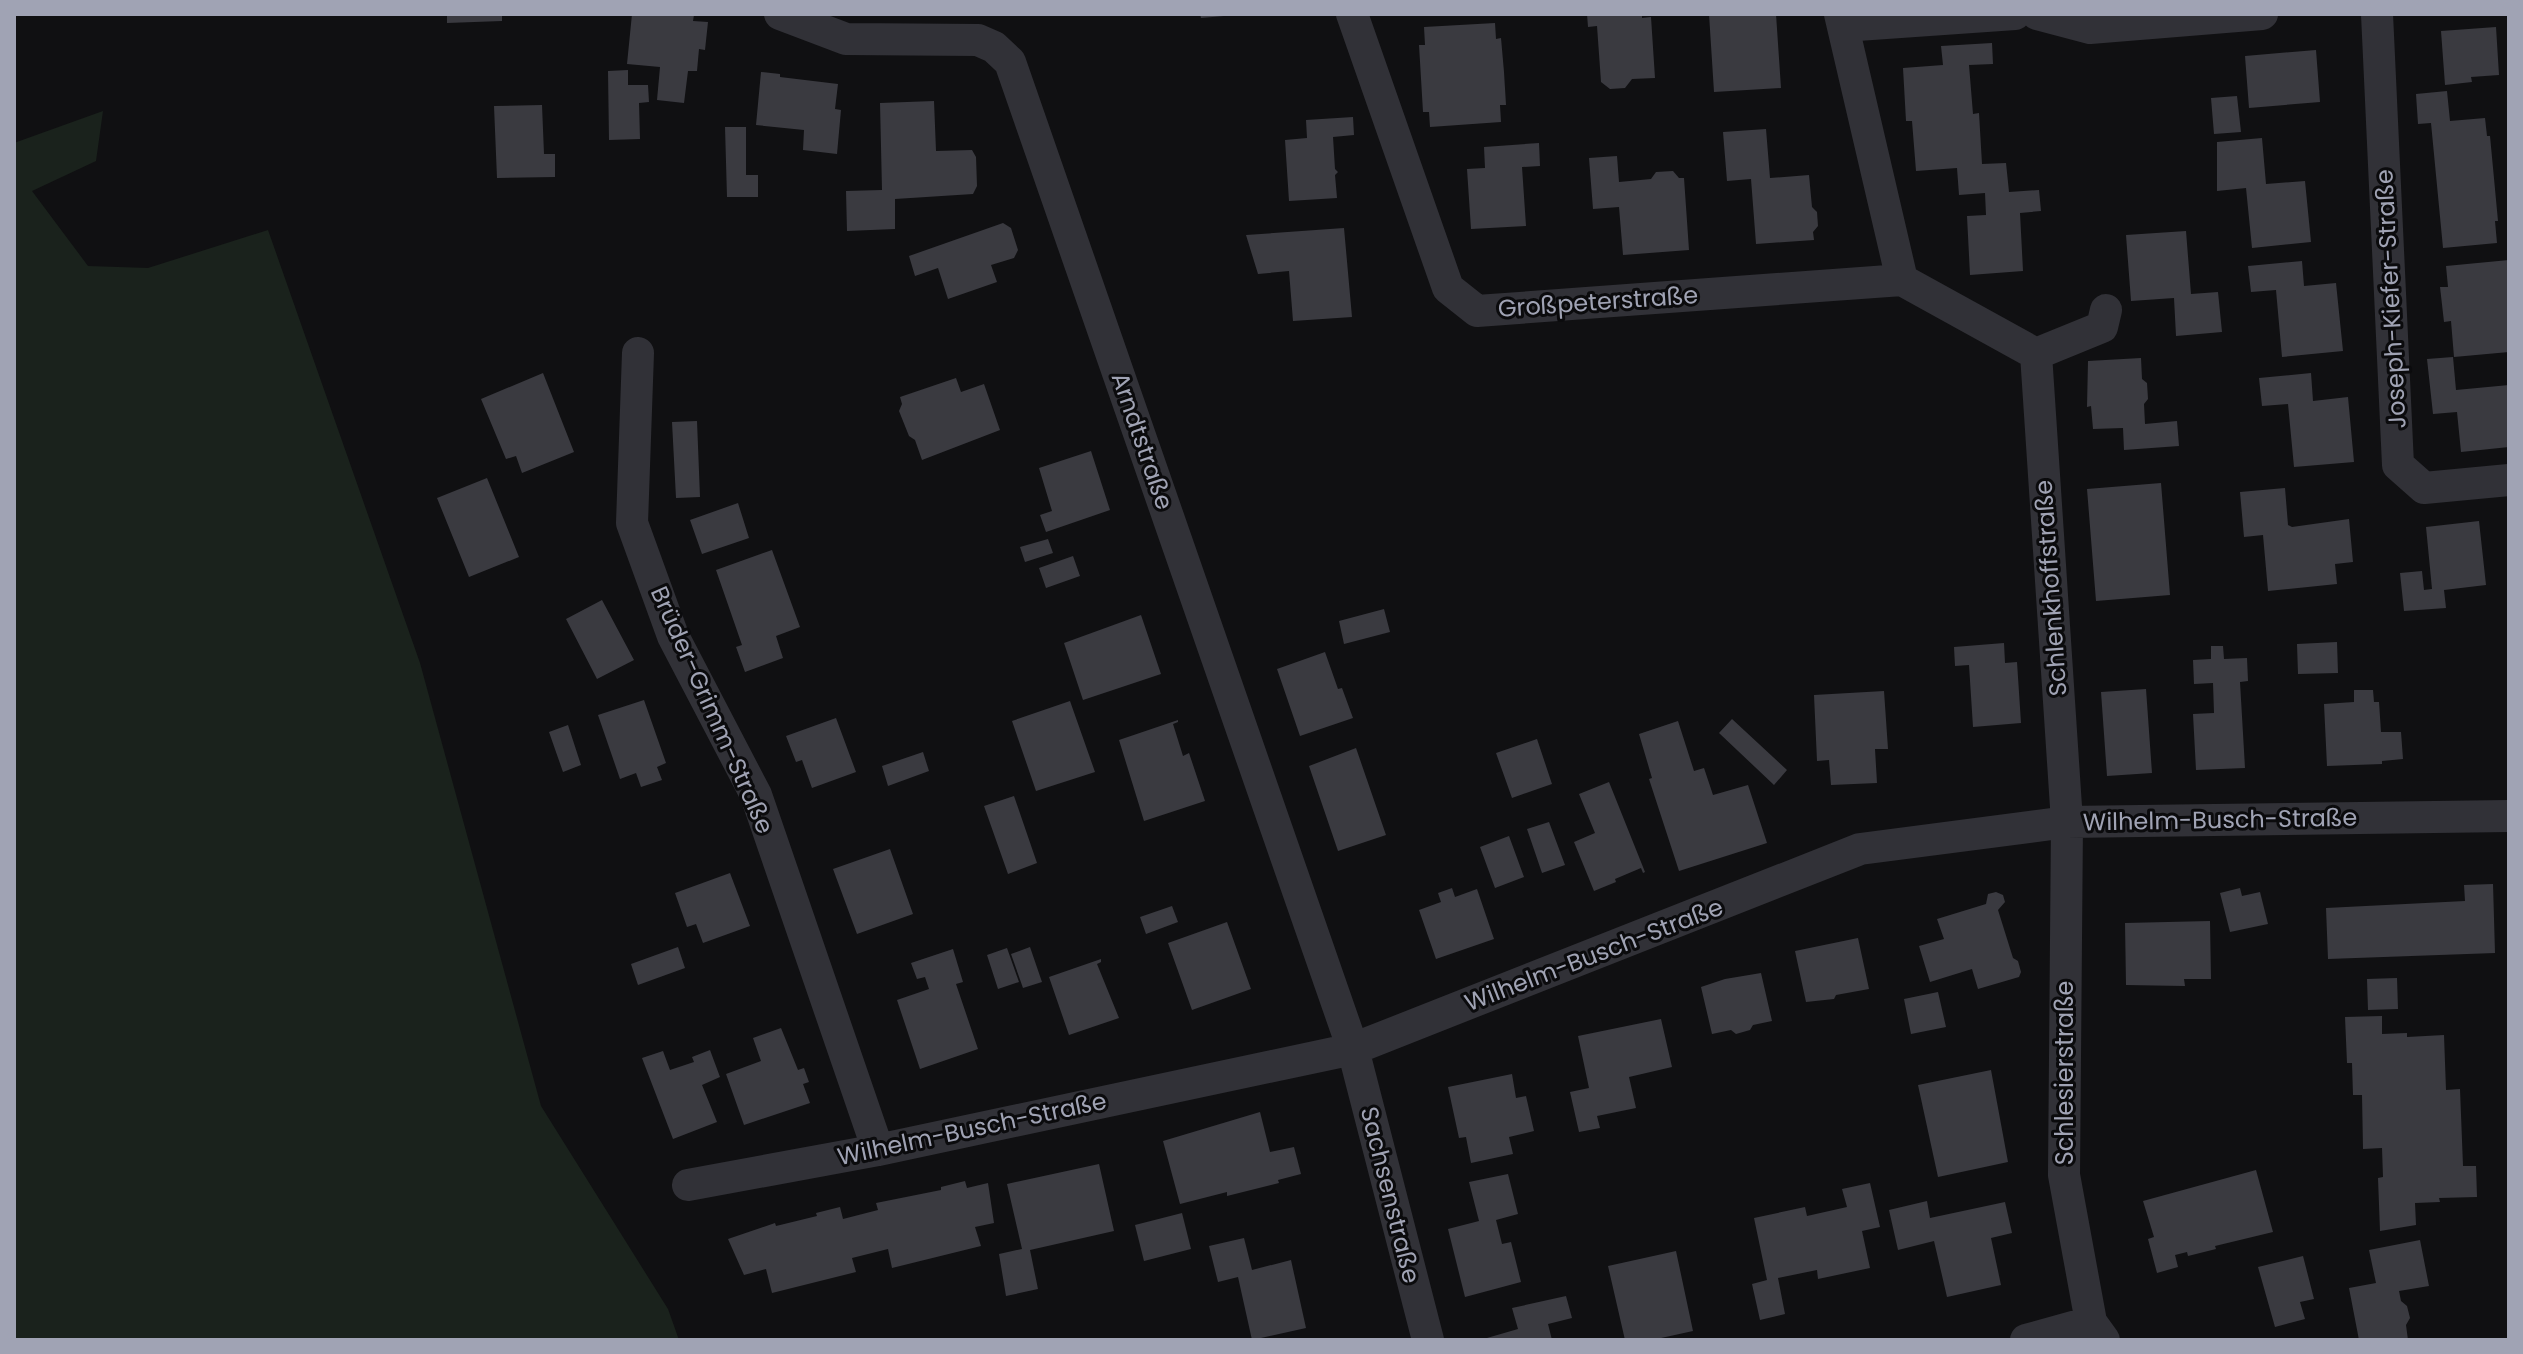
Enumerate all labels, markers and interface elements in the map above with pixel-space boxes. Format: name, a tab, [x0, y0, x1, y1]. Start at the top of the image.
street label: Joseph-Kiefer-Straße	[2367, 169, 2414, 430]
street label: Großpeterstraße	[1497, 278, 1699, 325]
street label: Arndtstraße	[1104, 368, 1181, 514]
street label: Schlenkhoffstraße	[2026, 479, 2075, 697]
street label: Brüder-Grimm-Straße	[643, 581, 782, 839]
street label: Wilhelm-Busch-Straße	[2083, 801, 2357, 838]
street label: Wilhelm-Busch-Straße	[1460, 890, 1728, 1019]
street label: Schlesierstraße	[2048, 981, 2081, 1165]
street label: Wilhelm-Busch-Straße	[834, 1084, 1109, 1173]
street label: Sachsenstraße	[1353, 1103, 1428, 1287]

